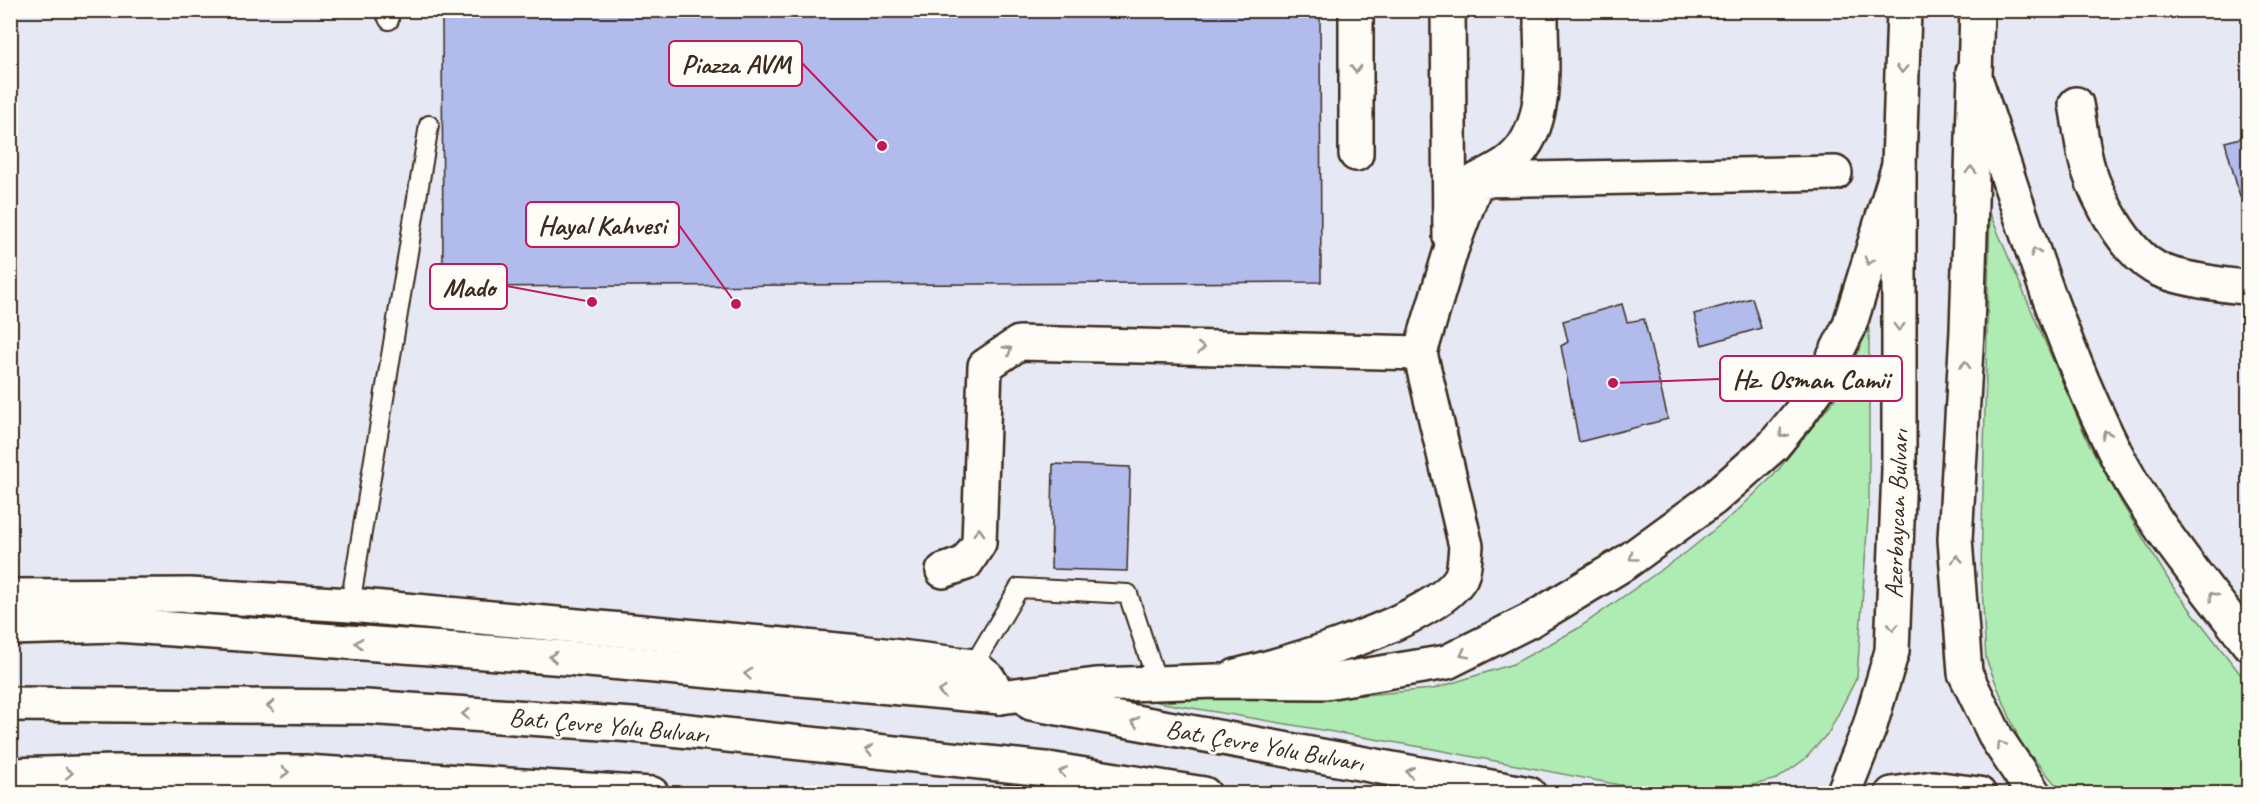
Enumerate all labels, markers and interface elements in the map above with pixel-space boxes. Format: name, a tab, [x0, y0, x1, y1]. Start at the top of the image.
callout: Piazza AVM	[669, 41, 802, 86]
text: Piazza AVM	[682, 47, 793, 81]
one-way arrow	[1350, 64, 1362, 73]
one-way arrow	[1896, 64, 1909, 73]
one-way arrow	[1965, 165, 1977, 174]
callout: Hayal Kahvesi	[526, 202, 679, 247]
text: Hayal Kahvesi	[538, 208, 670, 242]
one-way arrow	[2029, 247, 2042, 258]
one-way arrow	[1864, 255, 1877, 266]
callout: Mado	[430, 264, 507, 309]
text: Mado	[443, 270, 497, 304]
one-way arrow	[1893, 322, 1905, 331]
one-way arrow	[1196, 341, 1205, 354]
one-way arrow	[1002, 346, 1012, 358]
callout: Hz. Osman Camii	[1720, 356, 1902, 401]
one-way arrow	[1959, 360, 1972, 369]
text: Hz. Osman Camii	[1732, 362, 1893, 396]
one-way arrow	[1780, 427, 1791, 438]
street label: Azerbaycan Bulvarı	[1877, 428, 1916, 599]
one-way arrow	[2102, 429, 2114, 440]
one-way arrow	[973, 528, 986, 537]
one-way arrow	[1629, 550, 1640, 561]
one-way arrow	[1950, 555, 1963, 564]
one-way arrow	[2209, 592, 2220, 603]
one-way arrow	[1887, 622, 1899, 631]
one-way arrow	[354, 637, 363, 650]
one-way arrow	[1460, 647, 1471, 658]
one-way arrow	[549, 651, 558, 664]
one-way arrow	[743, 668, 752, 681]
one-way arrow	[937, 686, 946, 699]
one-way arrow	[267, 700, 276, 712]
street label: Batı Çevre Yolu Bulvarı	[508, 700, 711, 751]
one-way arrow	[461, 707, 470, 720]
street label: Batı Çevre Yolu Bulvarı	[1163, 712, 1367, 779]
one-way arrow	[1130, 716, 1140, 729]
one-way arrow	[1997, 741, 2009, 751]
one-way arrow	[865, 744, 874, 757]
one-way arrow	[280, 766, 289, 778]
one-way arrow	[1058, 766, 1068, 778]
one-way arrow	[1405, 766, 1415, 779]
one-way arrow	[64, 767, 73, 780]

